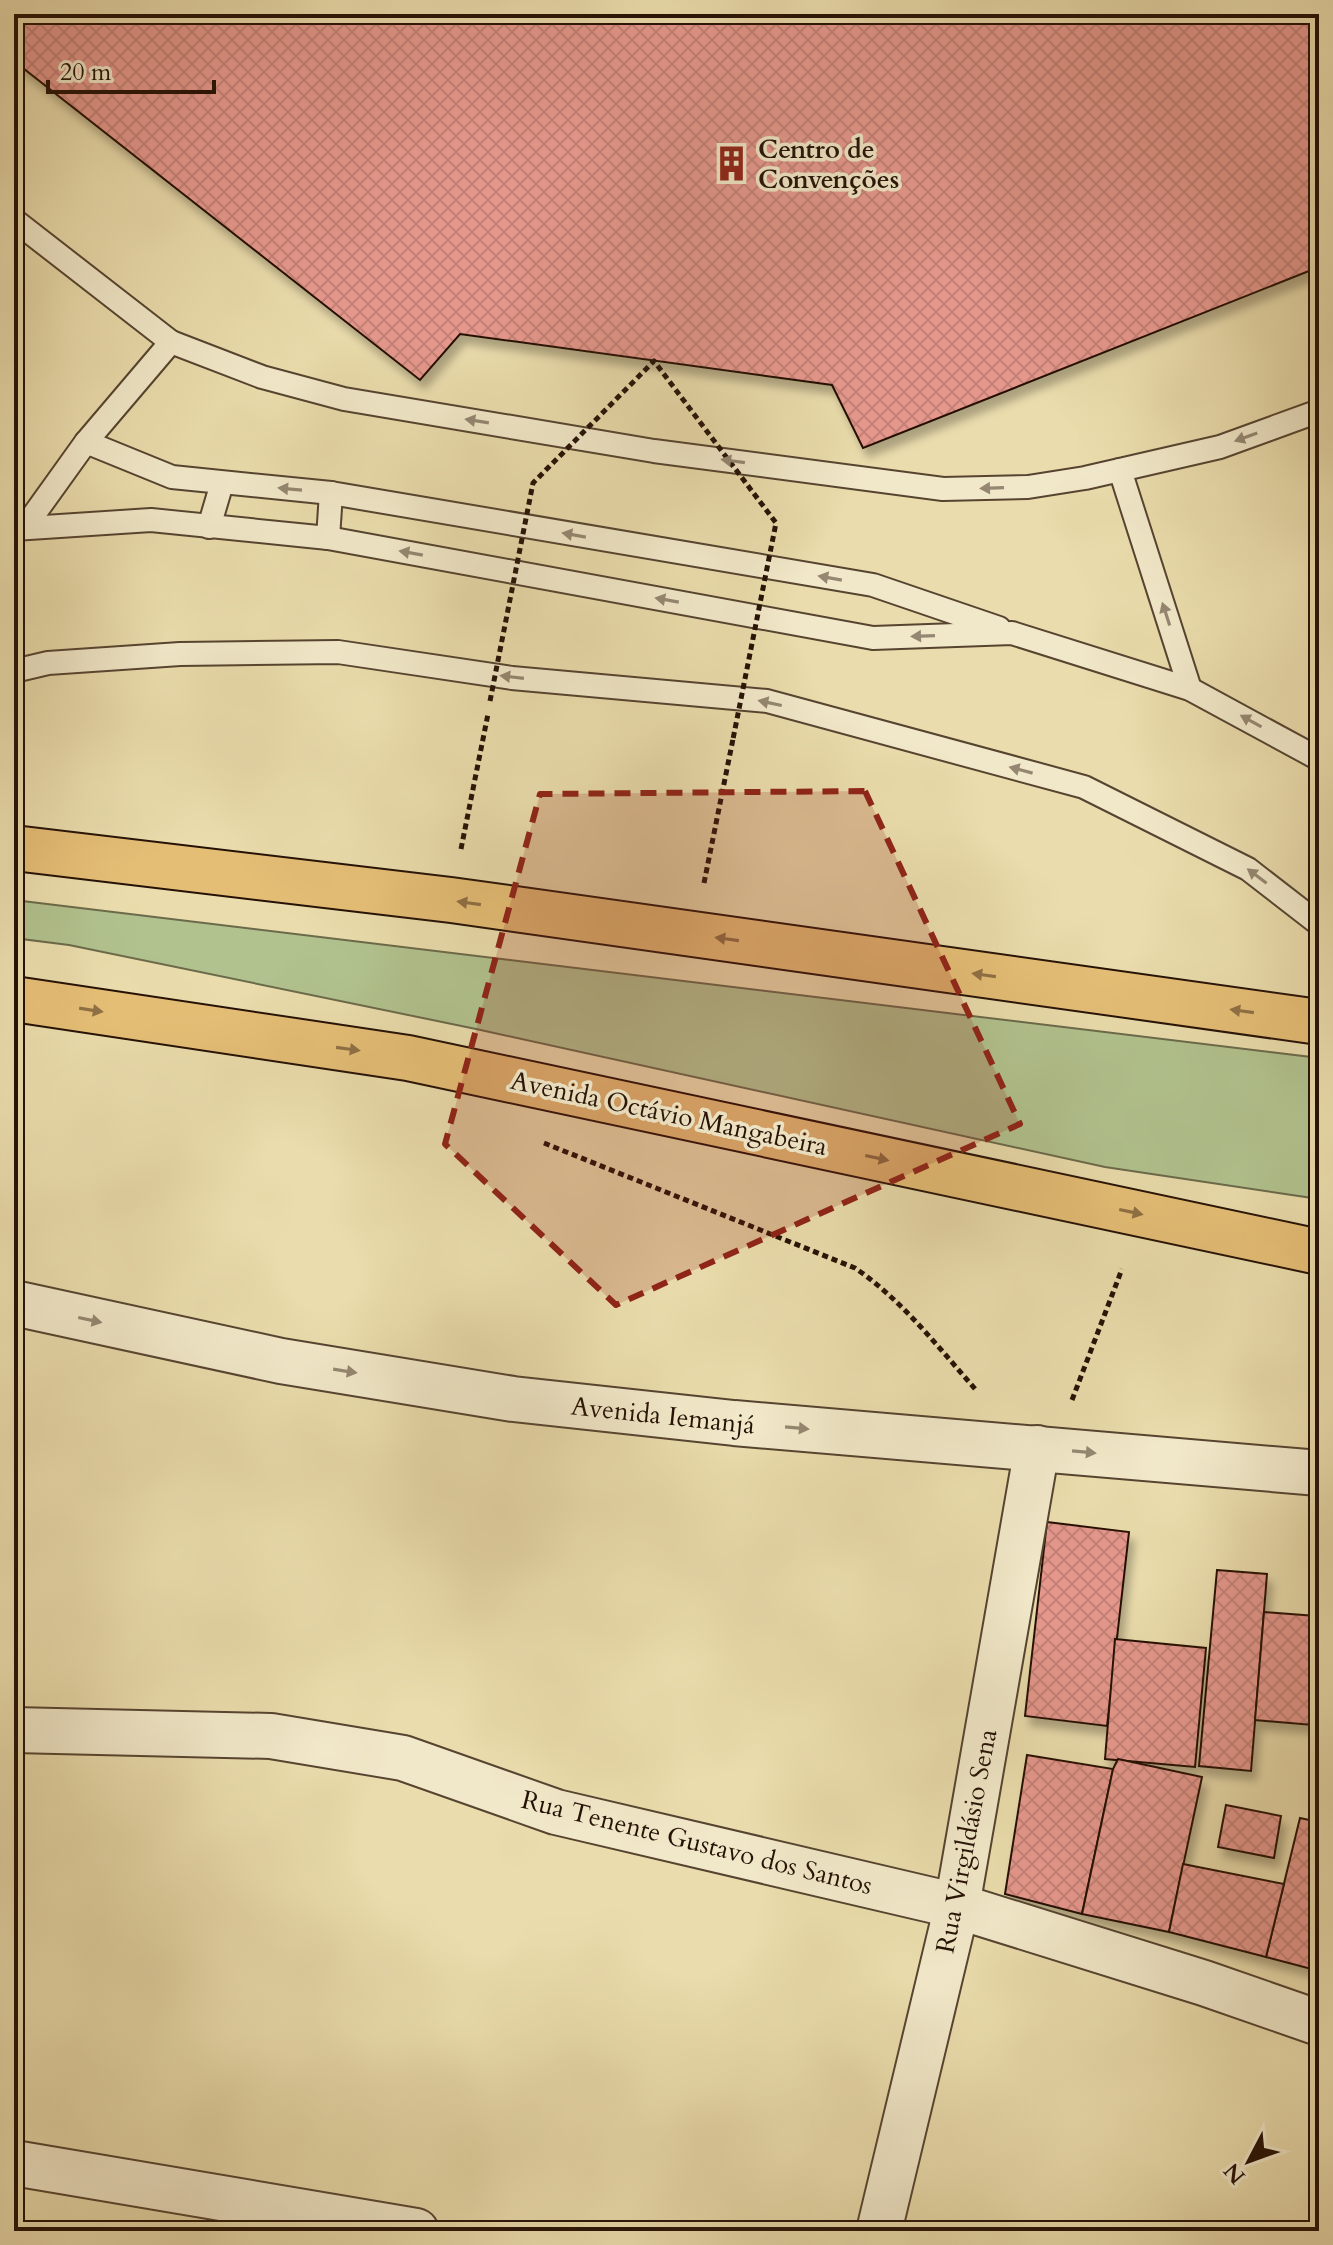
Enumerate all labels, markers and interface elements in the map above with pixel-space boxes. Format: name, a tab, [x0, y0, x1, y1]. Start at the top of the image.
scale bar	[48, 44, 214, 94]
text: 20 m	[60, 56, 112, 89]
place label: Centro de Convenções	[758, 132, 899, 197]
building icon: Centro de Convenções	[713, 145, 751, 183]
one-way arrow	[464, 414, 489, 427]
one-way arrow	[1233, 432, 1257, 444]
one-way arrow	[721, 454, 746, 467]
one-way arrow	[979, 481, 1004, 494]
one-way arrow	[277, 483, 302, 496]
one-way arrow	[561, 528, 586, 540]
one-way arrow	[399, 547, 424, 559]
one-way arrow	[817, 571, 842, 584]
one-way arrow	[654, 594, 679, 606]
one-way arrow	[1159, 602, 1172, 626]
one-way arrow	[910, 630, 935, 643]
one-way arrow	[499, 671, 524, 684]
one-way arrow	[758, 696, 783, 708]
one-way arrow	[1239, 714, 1262, 728]
one-way arrow	[1009, 763, 1033, 776]
one-way arrow	[1247, 869, 1267, 885]
one-way arrow	[456, 896, 481, 909]
one-way arrow	[714, 932, 739, 945]
one-way arrow	[971, 968, 996, 981]
one-way arrow	[1229, 1004, 1254, 1017]
one-way arrow	[79, 1005, 104, 1017]
one-way arrow	[336, 1043, 361, 1056]
street label: Avenida Octávio Mangabeira	[507, 1063, 830, 1164]
one-way arrow	[865, 1152, 890, 1165]
one-way arrow	[1119, 1206, 1144, 1219]
one-way arrow	[78, 1314, 103, 1327]
one-way arrow	[333, 1366, 358, 1378]
street label: Avenida Iemanjá	[569, 1388, 757, 1443]
one-way arrow	[785, 1422, 810, 1435]
one-way arrow	[1072, 1446, 1097, 1459]
street label: Rua Virgildásio Sena	[928, 1726, 1005, 1956]
street label: Rua Tenente Gustavo dos Santos	[518, 1782, 876, 1903]
north arrow	[1209, 2121, 1289, 2201]
text: N	[1217, 2156, 1252, 2191]

